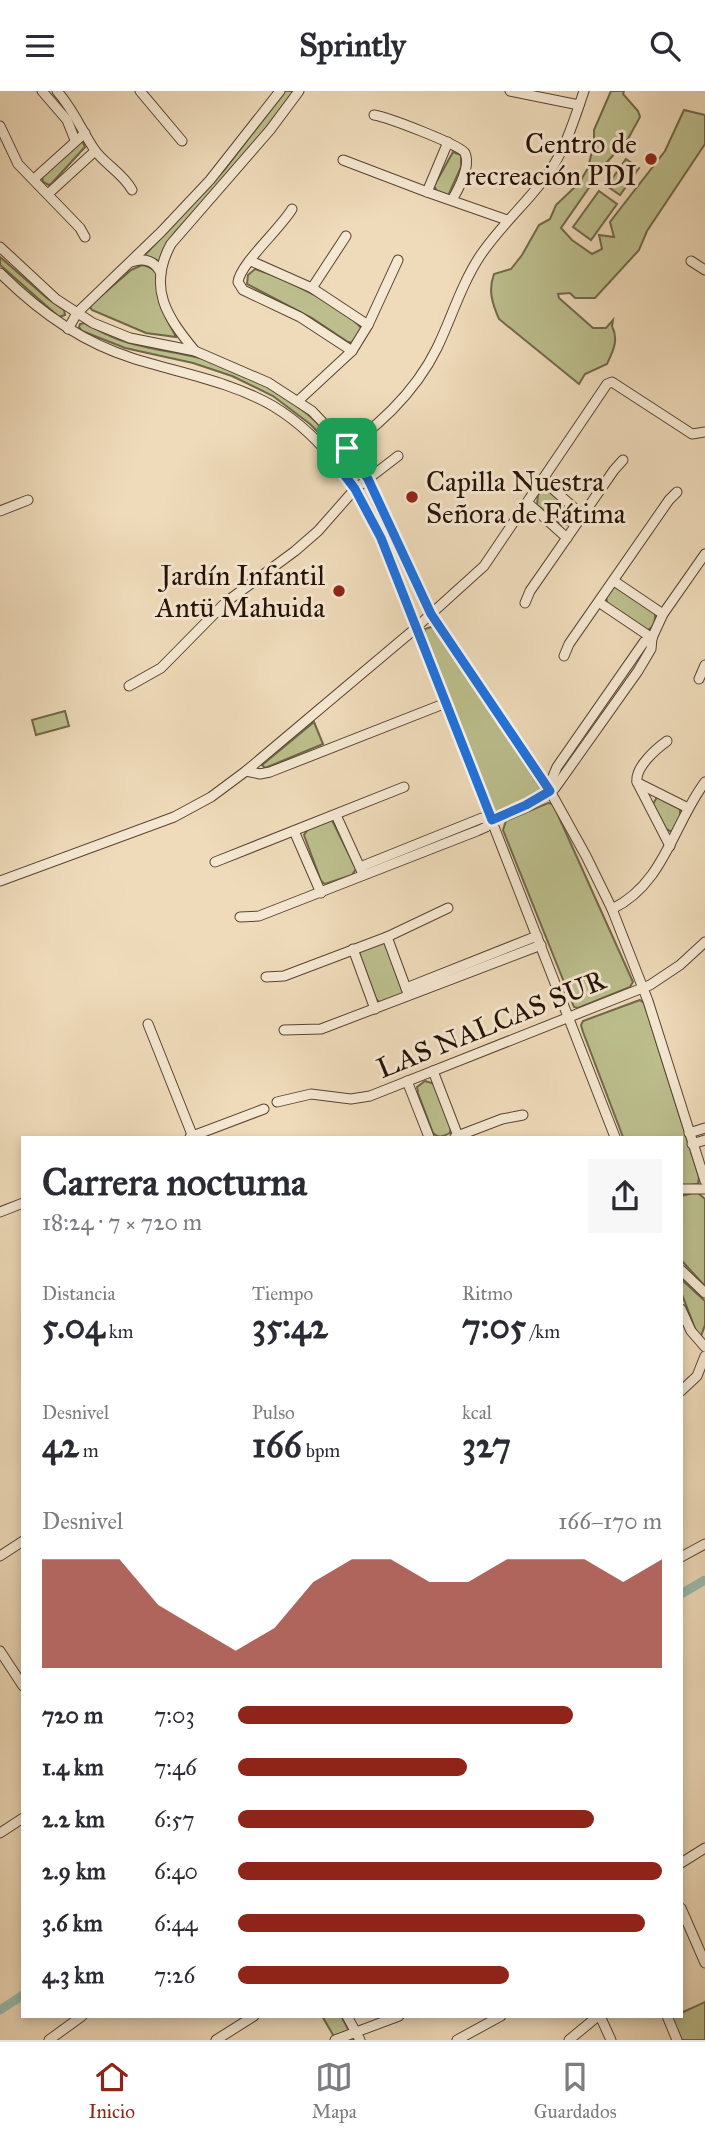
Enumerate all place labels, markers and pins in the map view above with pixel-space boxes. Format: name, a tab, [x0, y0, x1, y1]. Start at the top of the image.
place label: Centro de recreación PDI	[465, 126, 637, 193]
marker: Centro de recreación PDI	[643, 151, 659, 167]
pin	[317, 418, 377, 478]
place label: Capilla Nuestra Señora de Fátima	[426, 464, 626, 531]
marker: Capilla Nuestra Señora de Fátima	[404, 489, 420, 505]
place label: Jardín Infantil Antü Mahuida	[155, 558, 325, 625]
marker: Jardín Infantil Antü Mahuida	[331, 583, 347, 599]

